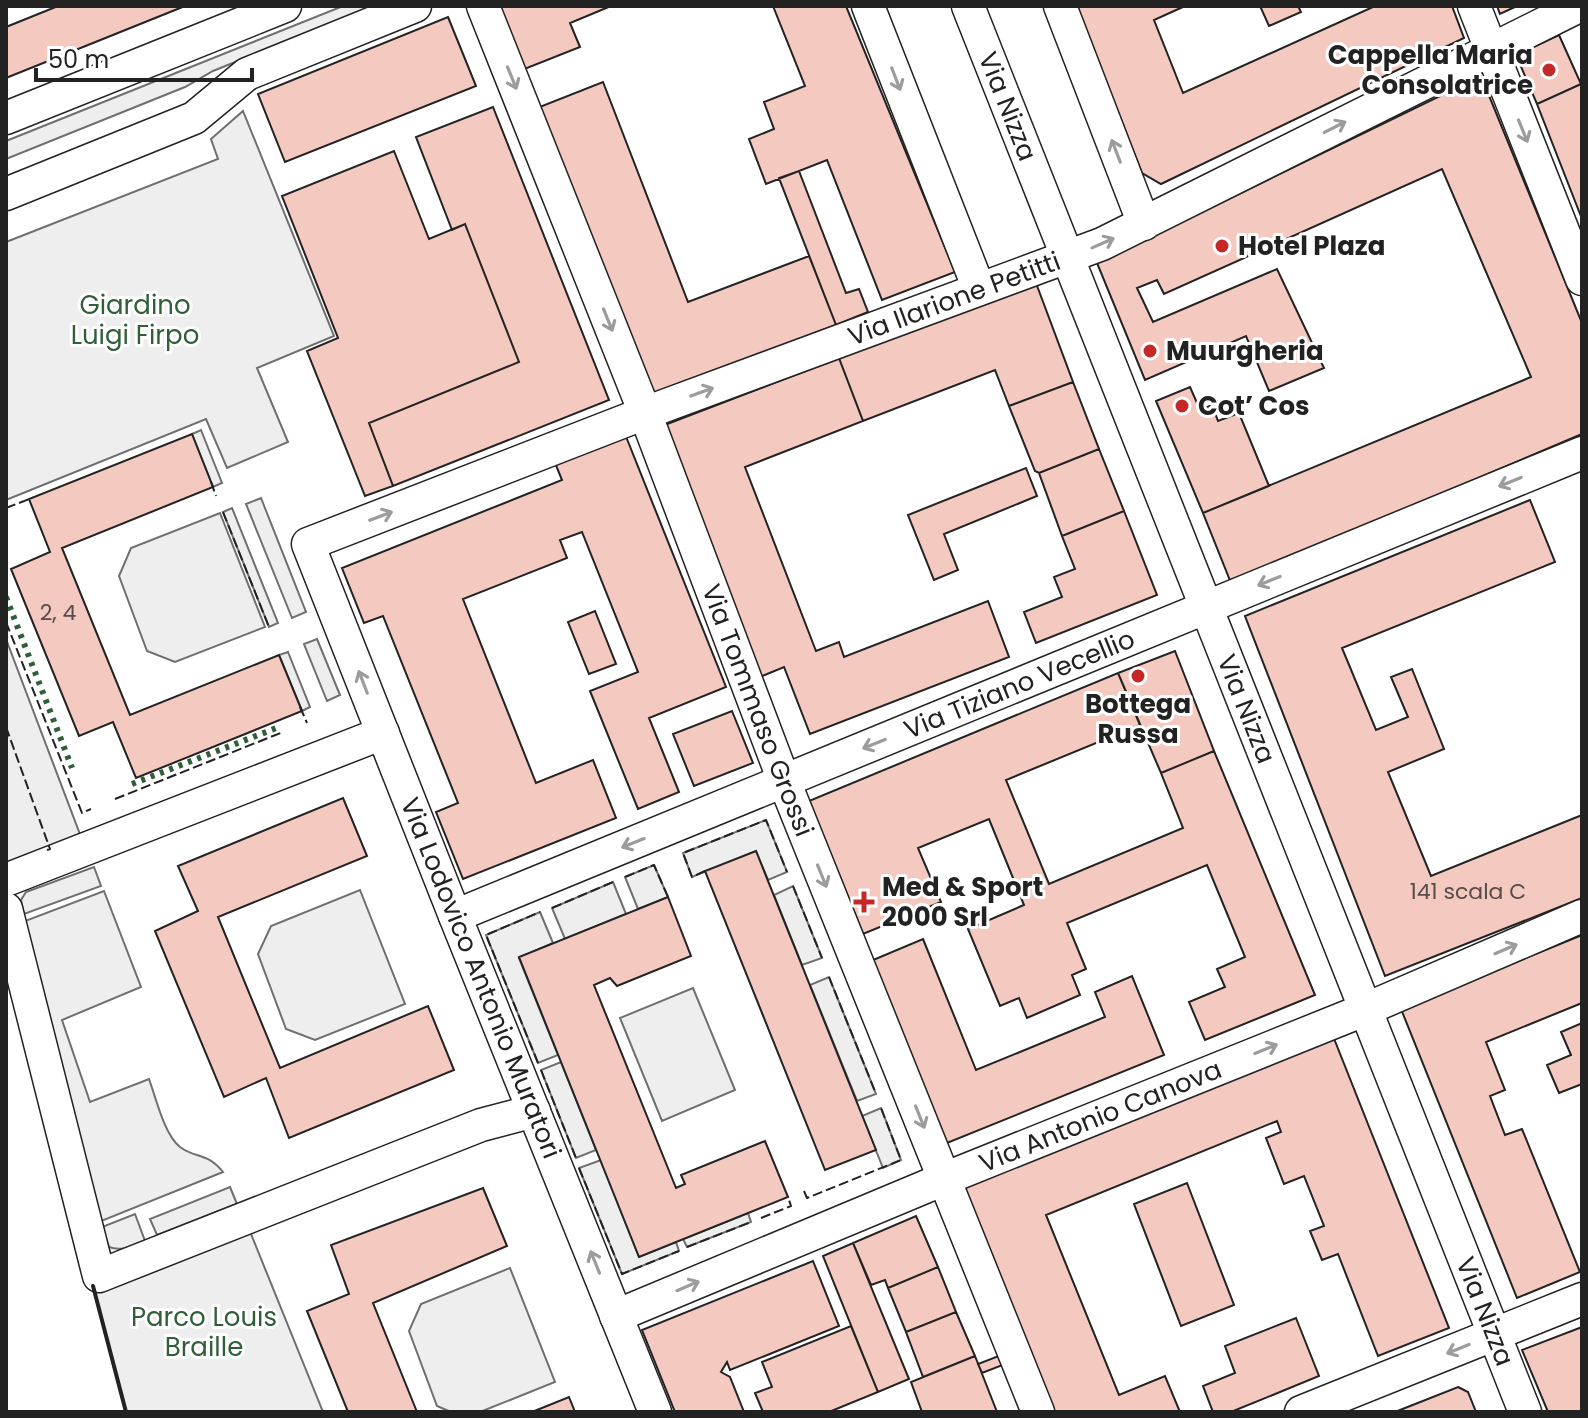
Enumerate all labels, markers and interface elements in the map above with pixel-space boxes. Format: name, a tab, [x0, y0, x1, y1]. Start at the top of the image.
scale bar	[36, 32, 252, 82]
place label: Cappella Maria Consolatrice	[1328, 37, 1533, 103]
text: 50 m	[48, 43, 109, 76]
street label: Via Nizza	[970, 47, 1046, 166]
marker: Cappella Maria Consolatrice	[1540, 61, 1558, 79]
one-way arrow	[505, 65, 520, 90]
one-way arrow	[890, 66, 905, 91]
one-way arrow	[1517, 118, 1531, 143]
one-way arrow	[1323, 119, 1347, 135]
one-way arrow	[1108, 140, 1122, 164]
place label: Hotel Plaza	[1238, 228, 1385, 264]
one-way arrow	[1090, 235, 1114, 250]
marker: Hotel Plaza	[1213, 237, 1231, 255]
street label: Via Ilarione Petitti	[843, 243, 1065, 354]
park label: Giardino Luigi Firpo	[71, 287, 199, 353]
one-way arrow	[602, 307, 616, 332]
place label: Muurgheria	[1166, 333, 1324, 369]
marker: Muurgheria	[1141, 342, 1159, 360]
one-way arrow	[689, 384, 713, 398]
place label: Cot’ Cos	[1198, 388, 1310, 424]
marker: Cot’ Cos	[1173, 397, 1191, 415]
one-way arrow	[1498, 476, 1523, 491]
one-way arrow	[368, 508, 393, 522]
one-way arrow	[1257, 575, 1282, 589]
street label: Via Tommaso Grossi	[693, 579, 823, 842]
house number: 2, 4	[40, 597, 77, 628]
street label: Via Tiziano Vecellio	[898, 621, 1140, 748]
street label: Via Nizza	[1209, 649, 1284, 769]
marker: Bottega Russa	[1129, 667, 1147, 685]
one-way arrow	[354, 670, 369, 695]
place label: Bottega Russa	[1085, 686, 1191, 752]
one-way arrow	[862, 738, 887, 752]
street label: Via Lodovico Antonio Muratori	[392, 792, 570, 1164]
one-way arrow	[621, 837, 646, 851]
one-way arrow	[816, 863, 831, 888]
place label: Med & Sport 2000 Srl	[882, 869, 1043, 935]
house number: 141 scala C	[1410, 876, 1526, 907]
marker: Med & Sport 2000 Srl	[853, 891, 875, 913]
one-way arrow	[1493, 941, 1517, 956]
one-way arrow	[1253, 1041, 1278, 1056]
street label: Via Antonio Canova	[974, 1051, 1227, 1181]
one-way arrow	[913, 1104, 928, 1129]
one-way arrow	[586, 1250, 601, 1275]
street label: Via Nizza	[1447, 1251, 1523, 1371]
one-way arrow	[675, 1277, 700, 1292]
park label: Parco Louis Braille	[131, 1299, 277, 1365]
one-way arrow	[1446, 1343, 1471, 1357]

